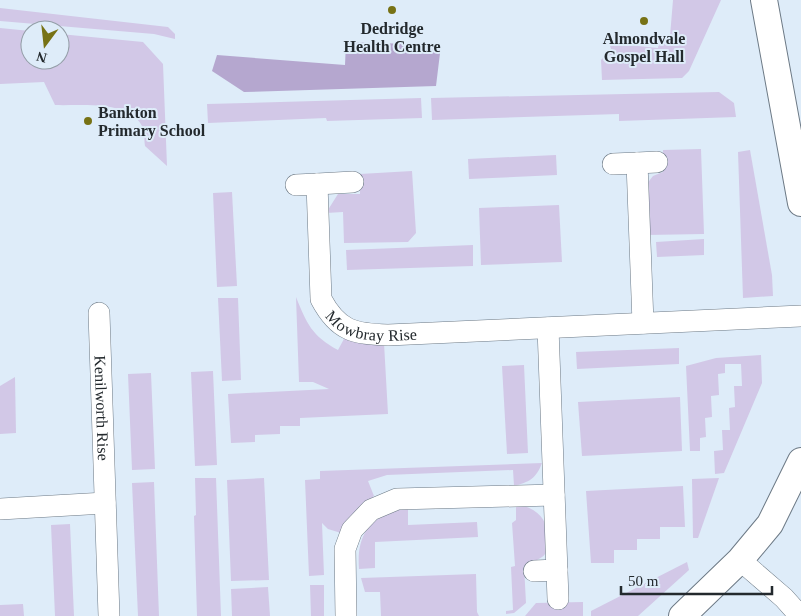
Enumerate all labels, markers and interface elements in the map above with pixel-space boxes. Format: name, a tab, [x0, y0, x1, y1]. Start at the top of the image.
marker: Dedridge Health Centre	[386, 4, 398, 16]
marker: Almondvale Gospel Hall	[638, 15, 650, 27]
north arrow	[20, 20, 70, 70]
place label: Dedridge Health Centre	[343, 20, 441, 55]
place label: Almondvale Gospel Hall	[603, 30, 685, 66]
text: N	[35, 49, 49, 66]
place label: Bankton Primary School	[98, 104, 206, 140]
marker: Bankton Primary School	[82, 115, 94, 127]
street label: Mowbray Rise	[322, 307, 417, 345]
street label: Kenilworth Rise	[91, 355, 112, 461]
scale bar	[621, 564, 772, 596]
text: 50 m	[628, 573, 659, 589]

